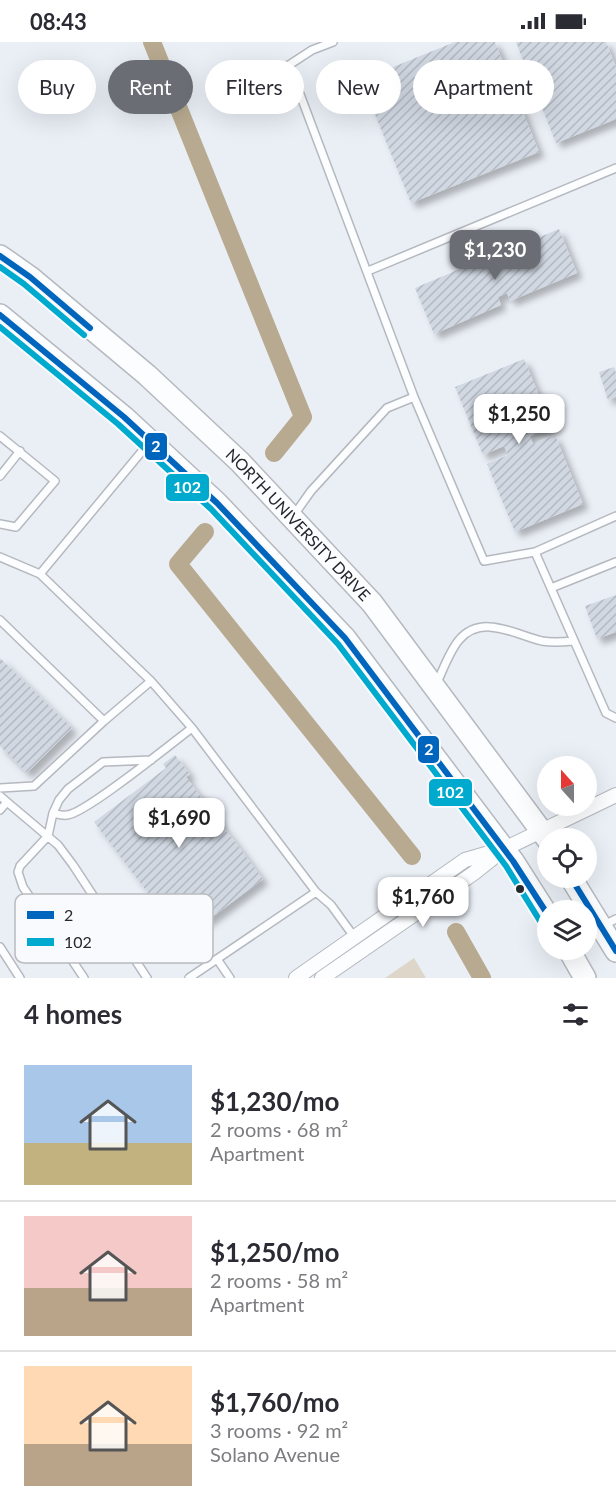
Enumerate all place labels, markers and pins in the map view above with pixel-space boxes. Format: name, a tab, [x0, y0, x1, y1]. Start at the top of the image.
pin: $1,230	[446, 230, 544, 281]
pin: $1,250	[470, 394, 568, 445]
pin: $1,690	[130, 798, 228, 849]
pin: $1,760	[374, 877, 472, 928]
unlabelled marker	[514, 883, 526, 895]

